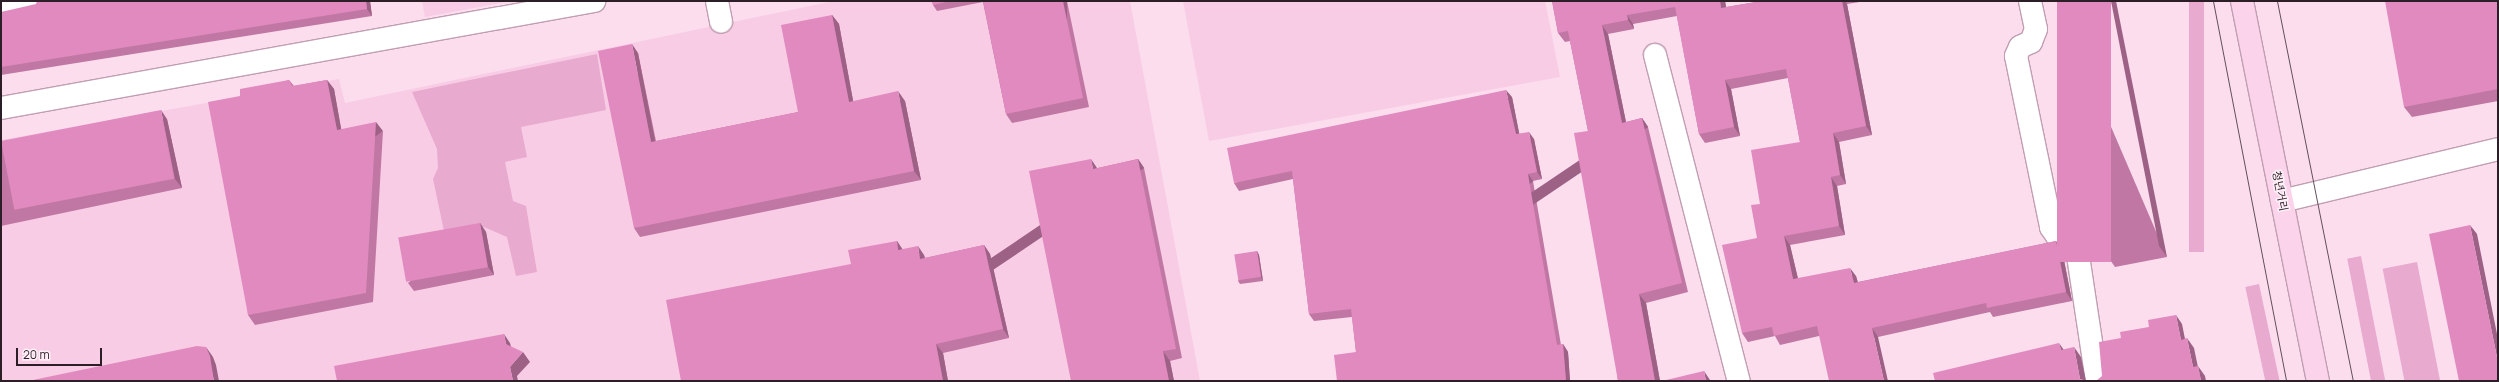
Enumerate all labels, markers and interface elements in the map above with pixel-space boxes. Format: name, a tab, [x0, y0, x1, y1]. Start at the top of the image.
street label: 청년거리	[2270, 170, 2290, 212]
scale bar	[18, 340, 104, 366]
text: 20 m	[23, 346, 50, 363]

